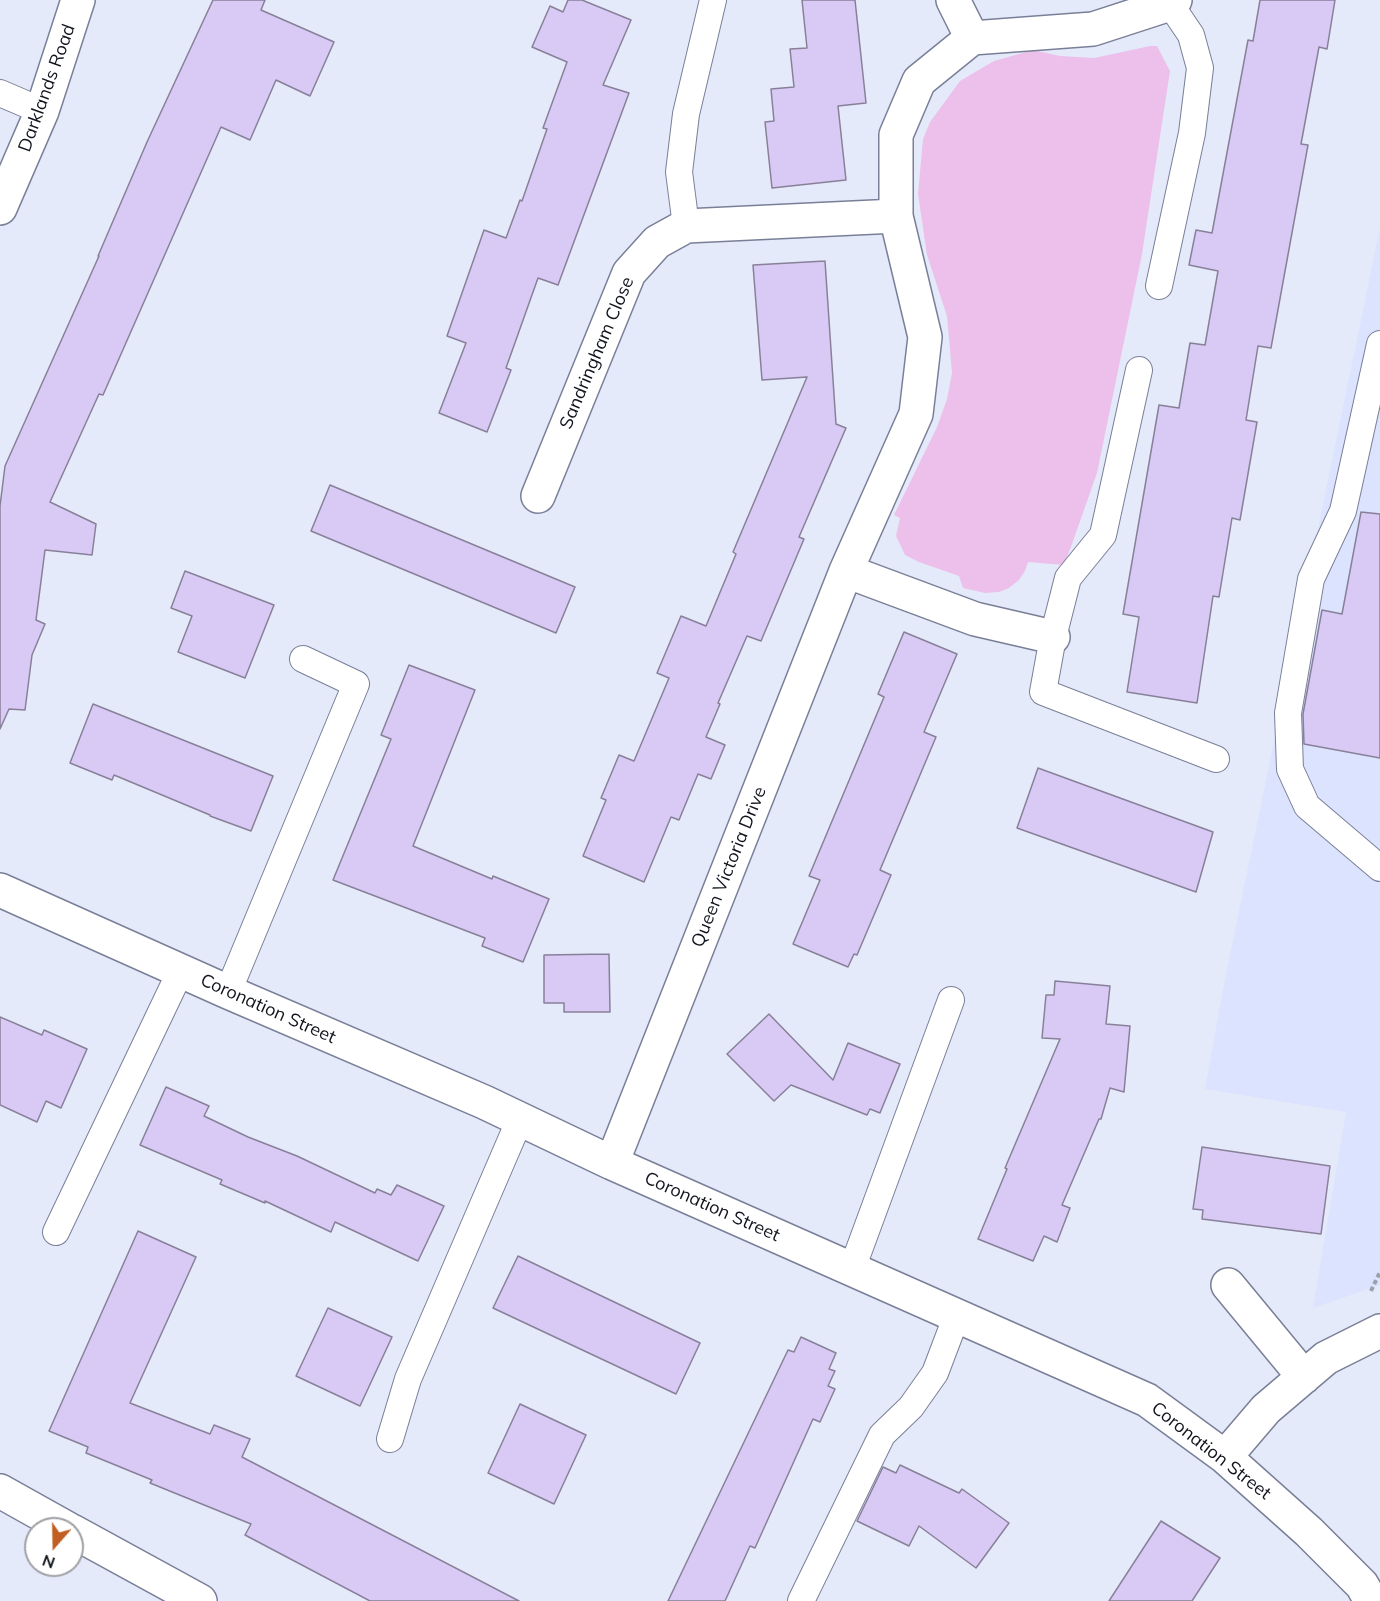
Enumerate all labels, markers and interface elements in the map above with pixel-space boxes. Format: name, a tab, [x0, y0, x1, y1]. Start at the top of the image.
street label: Darklands Road	[14, 21, 80, 155]
street label: Sandringham Close	[555, 274, 639, 432]
street label: Queen Victoria Drive	[687, 784, 771, 950]
street label: Coronation Street	[197, 969, 339, 1049]
street label: Coronation Street	[641, 1167, 783, 1247]
street label: Coronation Street	[1147, 1398, 1275, 1504]
north arrow	[24, 1517, 84, 1577]
text: N	[39, 1551, 58, 1574]

